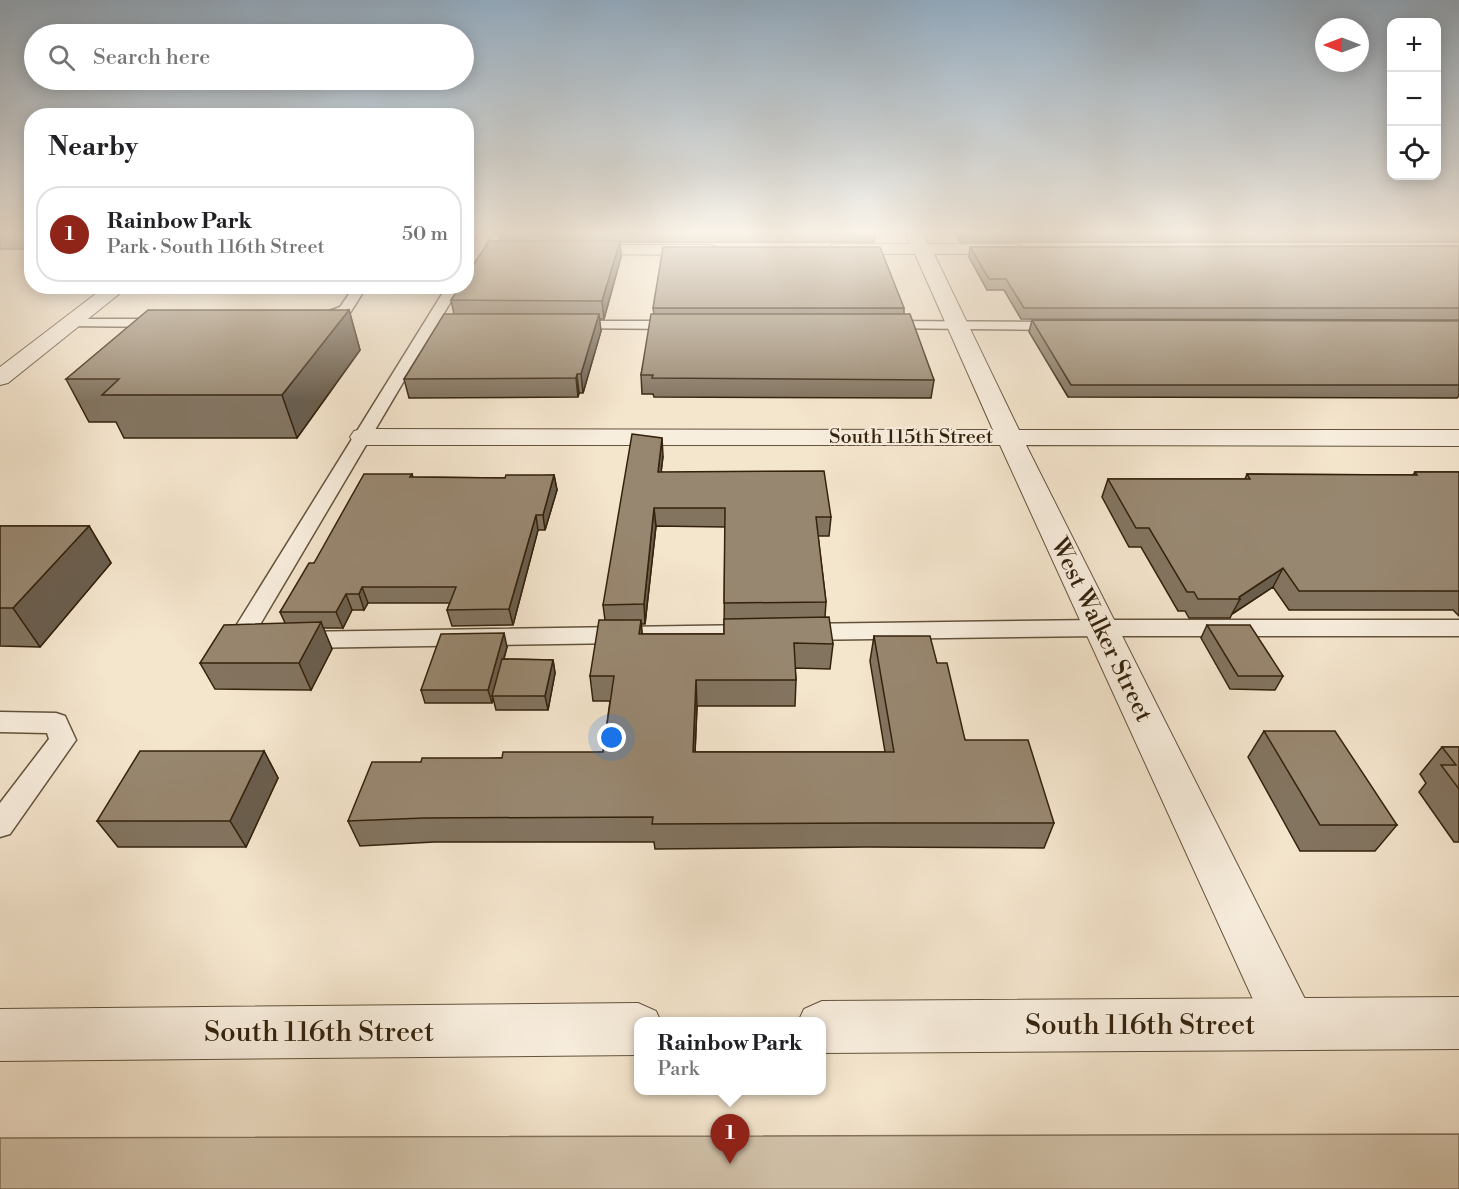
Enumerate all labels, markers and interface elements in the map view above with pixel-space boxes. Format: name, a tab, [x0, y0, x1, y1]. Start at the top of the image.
north arrow	[1315, 18, 1369, 72]
map controls	[1387, 18, 1441, 180]
button: +	[1387, 18, 1441, 72]
search box	[24, 24, 474, 90]
icon: search	[45, 41, 78, 74]
text: Search here	[93, 44, 210, 71]
button: −	[1387, 72, 1441, 126]
button: locate	[1387, 126, 1441, 180]
text: Nearby	[48, 131, 138, 163]
text: Rainbow Park	[107, 208, 252, 235]
text: 1	[65, 222, 74, 247]
text: 50 m	[402, 222, 448, 247]
text: Park · South 116th Street	[107, 235, 325, 260]
street label: South 115th Street	[829, 425, 993, 450]
street label: West Walker Street	[1043, 532, 1159, 727]
your location	[597, 723, 626, 752]
street label: South 116th Street	[1025, 1008, 1255, 1043]
street label: South 116th Street	[204, 1015, 434, 1050]
popup	[634, 1017, 826, 1095]
text: Rainbow Park	[658, 1030, 802, 1057]
text: Park	[658, 1057, 699, 1082]
pin: 1	[710, 1114, 750, 1164]

